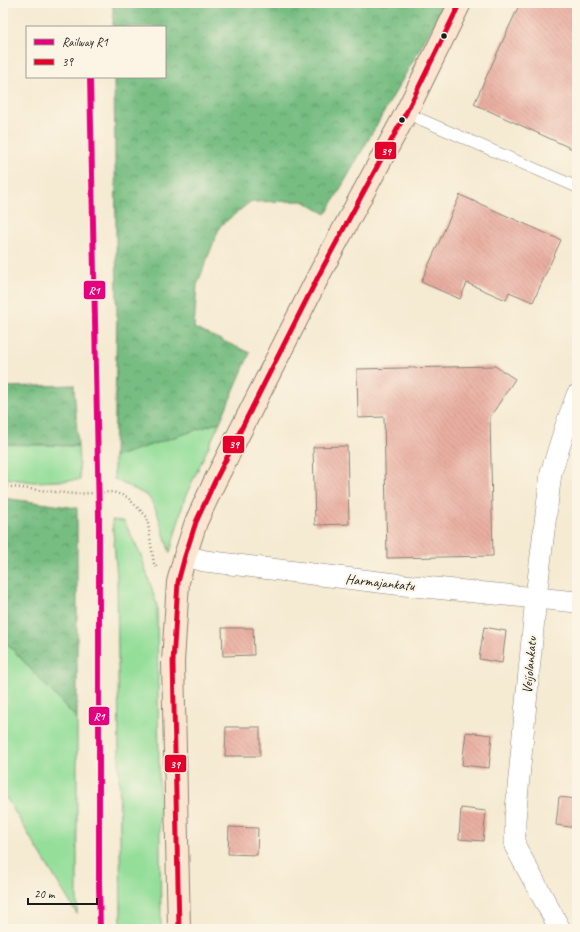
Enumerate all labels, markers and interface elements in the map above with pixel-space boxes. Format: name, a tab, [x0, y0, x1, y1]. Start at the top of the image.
legend	[26, 26, 166, 78]
unlabelled marker	[439, 31, 449, 41]
text: Railway R1	[62, 34, 108, 50]
text: 39	[62, 54, 74, 70]
unlabelled marker	[397, 115, 407, 125]
line badge: 39	[374, 141, 397, 160]
text: 39	[381, 144, 392, 158]
line badge: R1	[83, 280, 106, 300]
text: R1	[89, 283, 101, 297]
line badge: 39	[222, 435, 245, 454]
text: 39	[229, 437, 240, 451]
street label: Harmajankatu	[345, 570, 416, 595]
street label: Veijolankatu	[519, 635, 541, 694]
line badge: R1	[88, 706, 110, 726]
text: R1	[94, 709, 106, 723]
line badge: 39	[164, 754, 187, 773]
text: 39	[170, 757, 181, 771]
scale bar	[28, 880, 97, 906]
text: 20 m	[34, 886, 56, 902]

